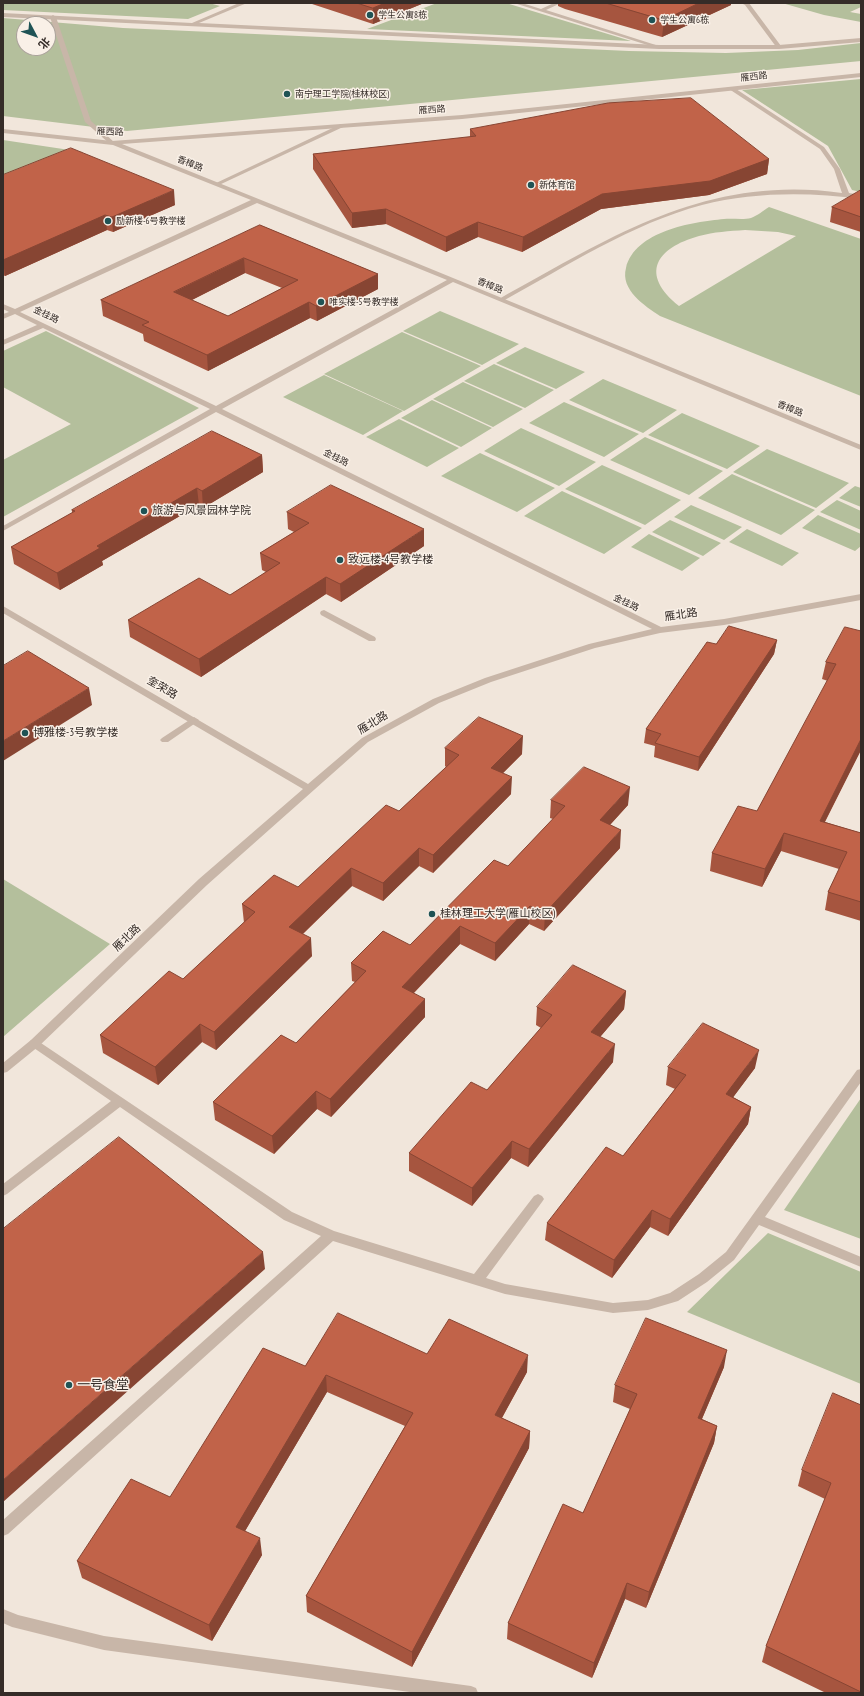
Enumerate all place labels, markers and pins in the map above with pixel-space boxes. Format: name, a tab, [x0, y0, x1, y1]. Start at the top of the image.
marker: 学生公寓8栋	[365, 10, 375, 20]
place label: 学生公寓8栋	[378, 10, 427, 20]
marker: 学生公寓6栋	[647, 15, 657, 25]
place label: 学生公寓6栋	[660, 15, 709, 25]
marker: 南宁理工学院(桂林校区)	[282, 89, 292, 99]
place label: 南宁理工学院(桂林校区)	[295, 89, 389, 99]
marker: 新体育馆	[526, 180, 536, 190]
place label: 新体育馆	[539, 180, 575, 190]
marker: 励新楼-6号教学楼	[103, 216, 113, 226]
place label: 励新楼-6号教学楼	[116, 216, 186, 226]
marker: 唯实楼-5号教学楼	[316, 297, 326, 307]
place label: 唯实楼-5号教学楼	[329, 297, 399, 307]
place label: 旅游与风景园林学院	[152, 504, 251, 518]
marker: 旅游与风景园林学院	[139, 506, 149, 516]
place label: 致远楼-4号教学楼	[348, 553, 433, 567]
marker: 致远楼-4号教学楼	[335, 555, 345, 565]
place label: 博雅楼-3号教学楼	[33, 726, 118, 740]
marker: 博雅楼-3号教学楼	[20, 728, 30, 738]
place label: 桂林理工大学(雁山校区)	[440, 907, 555, 921]
marker: 桂林理工大学(雁山校区)	[427, 909, 437, 919]
place label: 一号食堂	[77, 1377, 129, 1393]
marker: 一号食堂	[64, 1380, 74, 1390]

